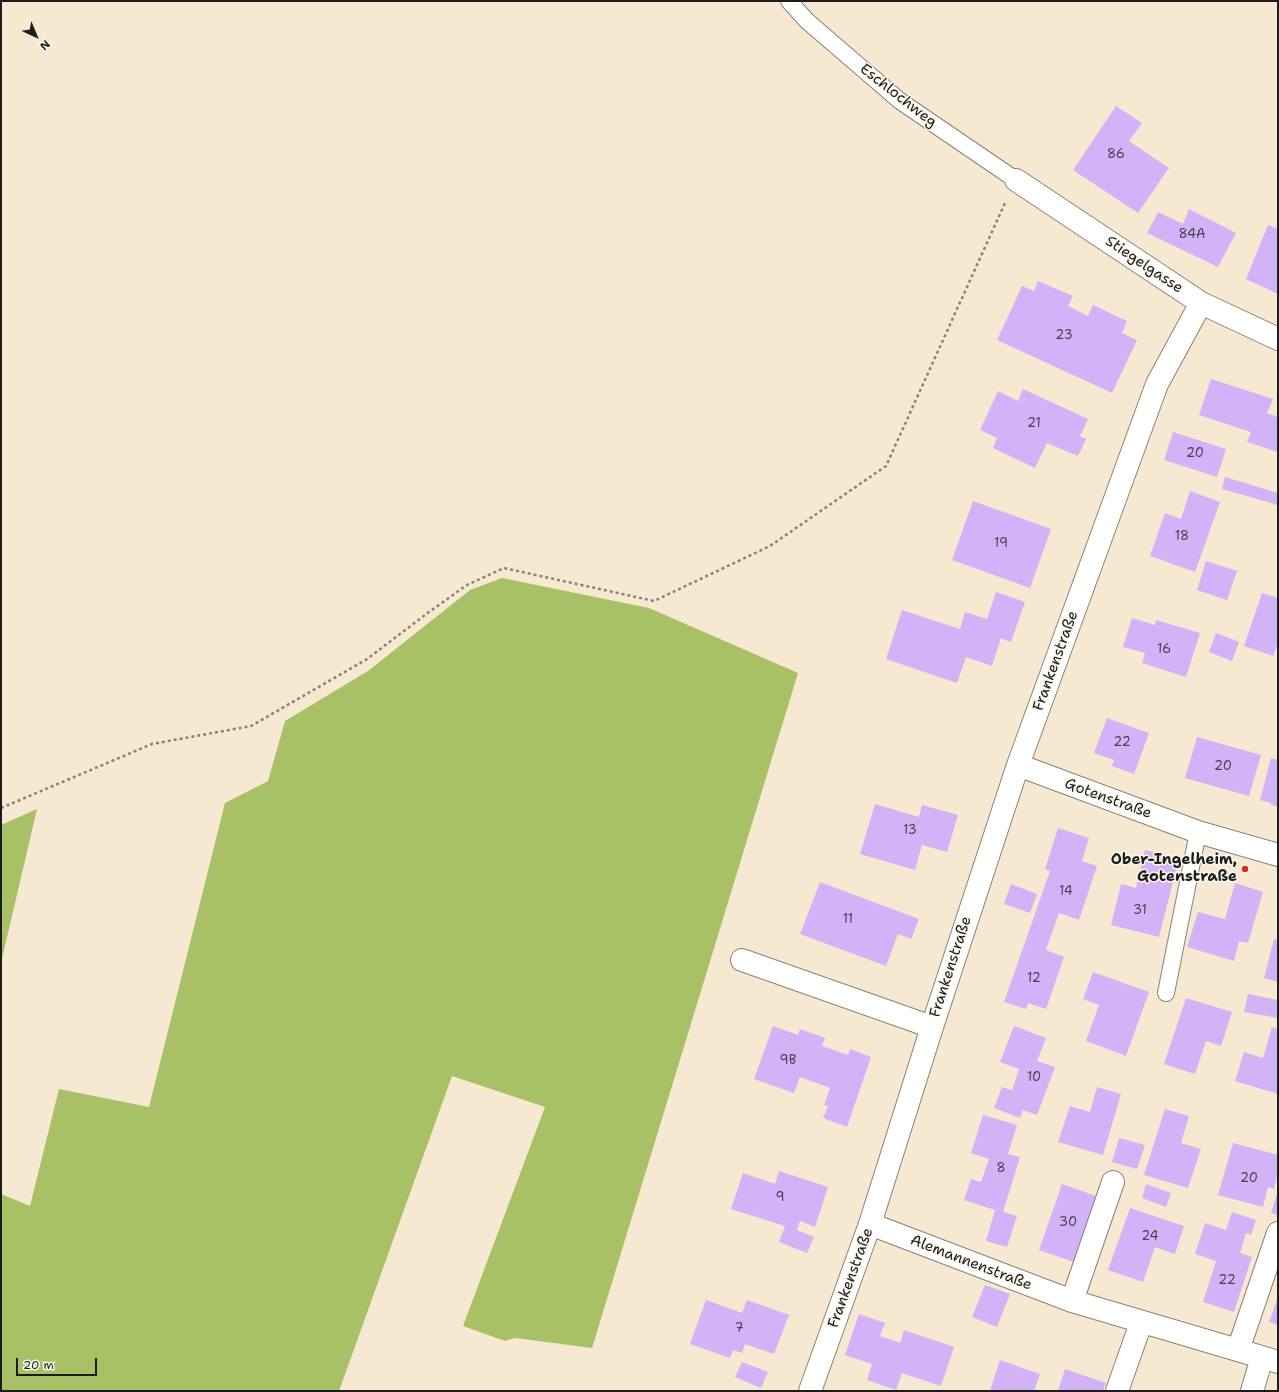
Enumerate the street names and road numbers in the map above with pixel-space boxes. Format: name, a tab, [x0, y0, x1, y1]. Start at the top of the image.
street label: Eschlochweg	[856, 60, 940, 132]
street label: Stiegelgasse	[1102, 232, 1186, 298]
street label: Frankenstraße	[1030, 609, 1082, 713]
street label: Gotenstraße	[1062, 775, 1154, 823]
street label: Frankenstraße	[926, 914, 976, 1020]
street label: Frankenstraße	[825, 1226, 877, 1330]
street label: Alemannenstraße	[908, 1232, 1034, 1294]

